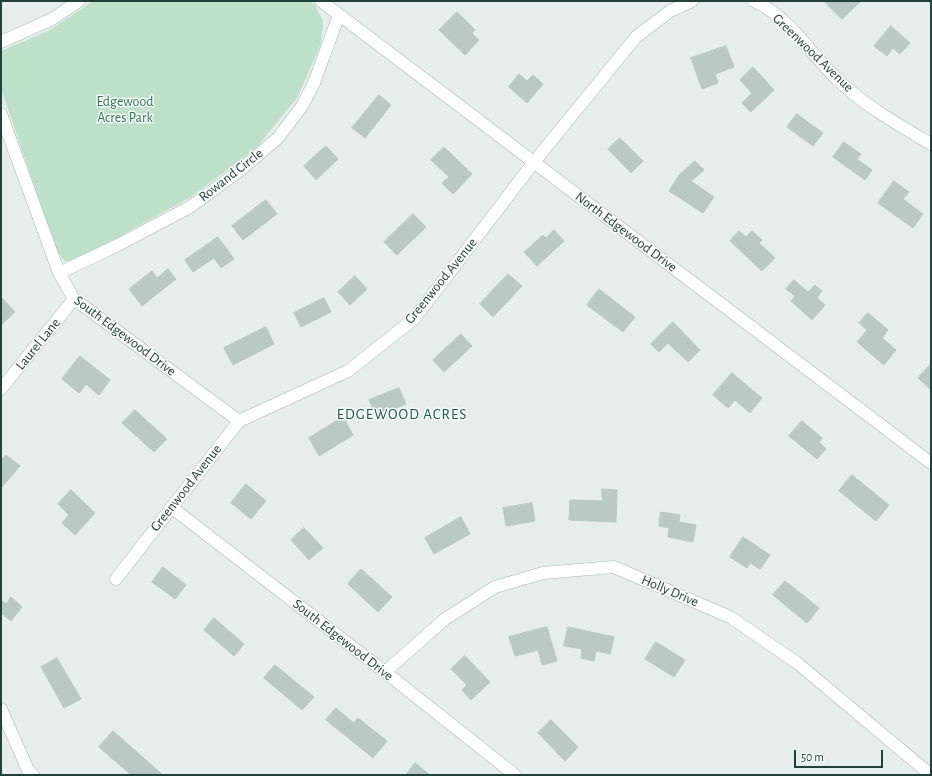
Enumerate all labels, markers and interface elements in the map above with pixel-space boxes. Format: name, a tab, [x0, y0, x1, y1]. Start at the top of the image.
street label: Greenwood Avenue	[769, 10, 857, 96]
park label: Edgewood Acres Park	[96, 94, 154, 126]
street label: Rowand Circle	[196, 145, 266, 205]
street label: North Edgewood Drive	[572, 188, 680, 276]
street label: Greenwood Avenue	[401, 235, 481, 327]
street label: South Edgewood Drive	[71, 292, 179, 380]
street label: Laurel Lane	[12, 315, 64, 373]
district label: EDGEWOOD ACRES	[337, 405, 467, 423]
street label: Greenwood Avenue	[147, 441, 225, 535]
street label: Holly Drive	[639, 571, 701, 611]
street label: South Edgewood Drive	[289, 596, 397, 684]
scale bar	[796, 742, 885, 768]
text: 50 m	[801, 751, 824, 763]

